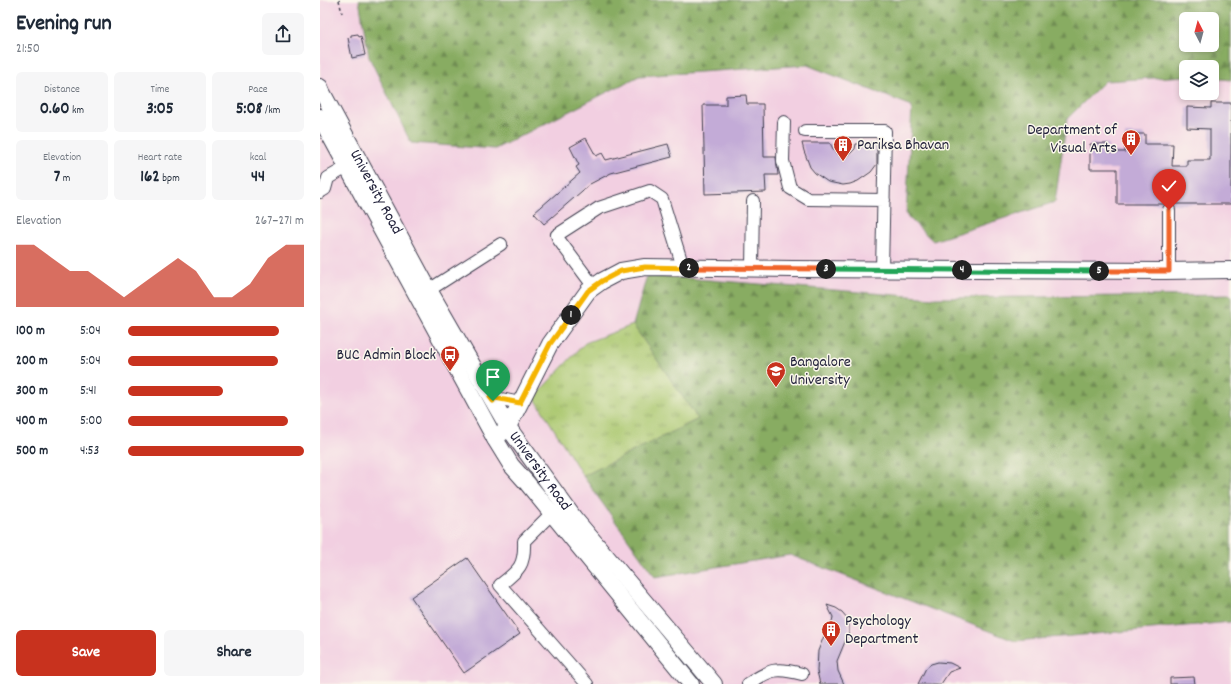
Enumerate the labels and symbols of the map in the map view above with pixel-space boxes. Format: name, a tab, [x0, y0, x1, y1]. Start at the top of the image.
north arrow	[1179, 12, 1219, 52]
place label: Department of Visual Arts	[1027, 119, 1117, 160]
building icon: Department of Visual Arts	[1120, 128, 1142, 156]
building icon: Pariksa Bhavan	[832, 134, 854, 162]
place label: Pariksa Bhavan	[857, 134, 949, 157]
street label: University Road	[344, 145, 408, 239]
pin	[1152, 169, 1186, 210]
pin: 2	[679, 258, 699, 278]
pin: 3	[816, 259, 836, 279]
pin: 4	[952, 260, 972, 280]
pin: 5	[1089, 261, 1109, 281]
pin: 1	[561, 305, 581, 325]
place label: BUC Admin Block	[336, 344, 436, 367]
bus stop icon: BUC Admin Block	[439, 344, 461, 372]
place label: Bangalore University	[790, 351, 851, 392]
pin	[476, 360, 510, 401]
school or university icon: Bangalore University	[765, 360, 787, 388]
street label: University Road	[503, 426, 577, 516]
place label: Psychology Department	[845, 610, 918, 651]
building icon: Psychology Department	[820, 619, 842, 647]

